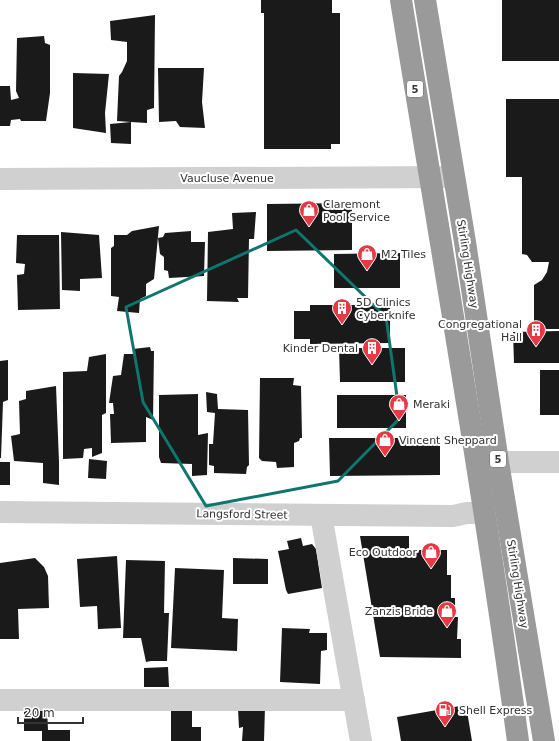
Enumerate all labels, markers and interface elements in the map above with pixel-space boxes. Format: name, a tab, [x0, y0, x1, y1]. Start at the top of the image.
road number: 5	[407, 81, 423, 97]
street label: Vaucluse Avenue	[180, 172, 274, 185]
place label: Claremont Pool Service	[323, 198, 390, 224]
shop icon: Claremont Pool Service	[298, 199, 320, 227]
street label: Stirling Highway	[454, 219, 481, 310]
shop icon: M2 Tiles	[356, 243, 378, 271]
place label: M2 Tiles	[381, 248, 426, 261]
place label: 5D Clinics Cyberknife	[356, 296, 416, 322]
building icon: 5D Clinics Cyberknife	[331, 297, 353, 325]
place label: Congregational Hall	[438, 318, 522, 344]
building icon: Congregational Hall	[525, 319, 547, 347]
building icon: Kinder Dental	[361, 337, 383, 365]
place label: Kinder Dental	[283, 342, 358, 355]
shop icon: Meraki	[388, 393, 410, 421]
place label: Meraki	[413, 398, 450, 411]
shop icon: Vincent Sheppard	[374, 429, 396, 457]
place label: Vincent Sheppard	[399, 434, 497, 447]
road number: 5	[490, 451, 506, 467]
street label: Langsford Street	[196, 507, 288, 522]
street label: Stirling Highway	[504, 539, 531, 630]
shop icon: Eco Outdoor	[420, 541, 442, 569]
place label: Eco Outdoor	[349, 546, 417, 559]
shop icon: Zanzis Bride	[436, 600, 458, 628]
place label: Zanzis Bride	[365, 605, 433, 618]
scale bar	[18, 699, 83, 725]
fuel station icon: Shell Express	[434, 699, 456, 727]
place label: Shell Express	[459, 704, 533, 717]
text: 20 m	[24, 706, 55, 720]

